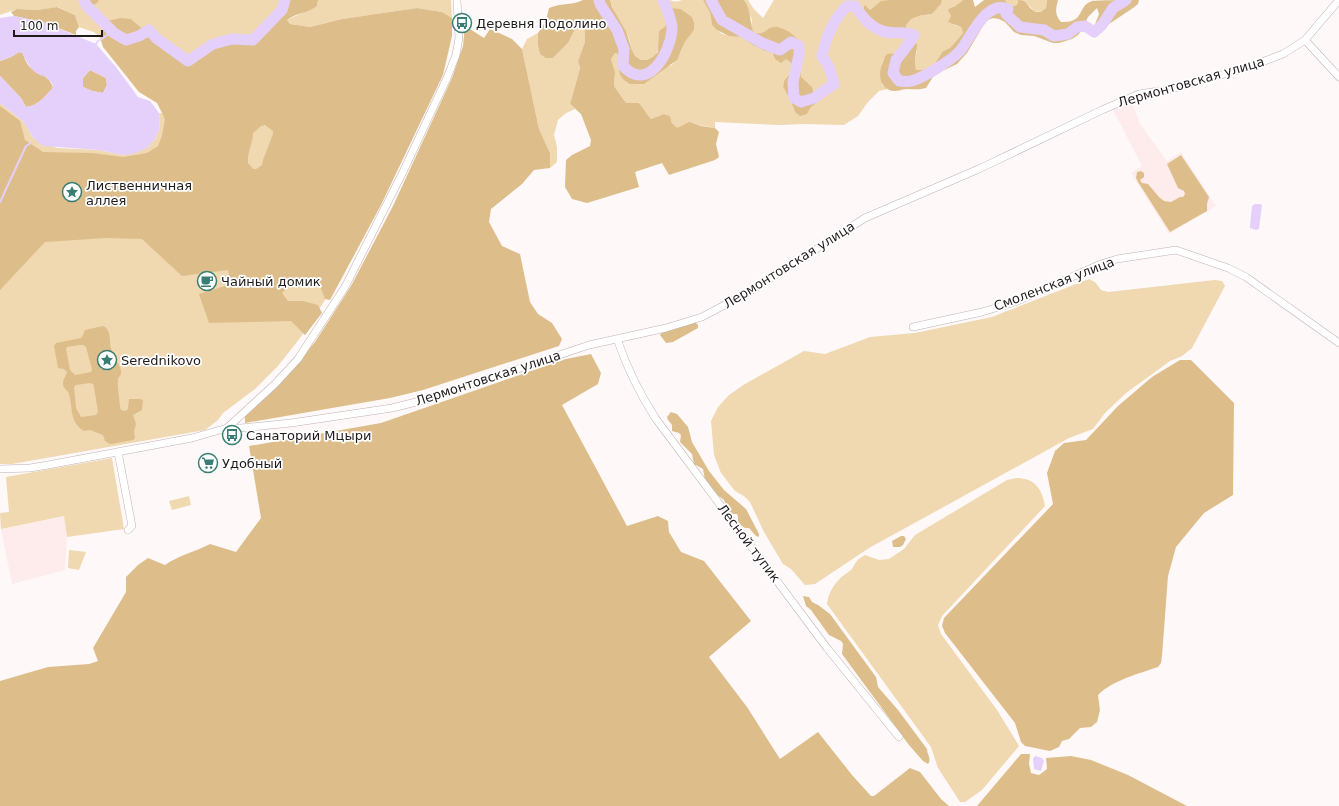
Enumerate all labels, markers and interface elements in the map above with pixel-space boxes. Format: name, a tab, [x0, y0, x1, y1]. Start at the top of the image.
scale bar	[14, 12, 102, 38]
bus stop icon: Деревня Подолино	[451, 12, 473, 34]
place label: Деревня Подолино	[476, 16, 606, 31]
text: 100 m	[20, 19, 58, 33]
street label: Лермонтовская улица	[1116, 54, 1266, 110]
place label: Лиственничная аллея	[86, 178, 192, 208]
place icon: Лиственничная аллея	[61, 181, 83, 203]
street label: Лермонтовская улица	[721, 218, 857, 312]
street label: Смоленская улица	[992, 254, 1116, 314]
cafe icon: Чайный домик	[196, 270, 218, 292]
place label: Чайный домик	[221, 274, 321, 289]
street label: Лермонтовская улица	[414, 347, 562, 409]
place icon: Serednikovo	[96, 349, 118, 371]
place label: Serednikovo	[121, 353, 201, 368]
bus stop icon: Санаторий Мцыри	[221, 424, 243, 446]
place label: Санаторий Мцыри	[246, 428, 371, 443]
supermarket icon: Удобный	[197, 452, 219, 474]
place label: Удобный	[222, 456, 282, 471]
street label: Лесной тупик	[715, 501, 783, 585]

